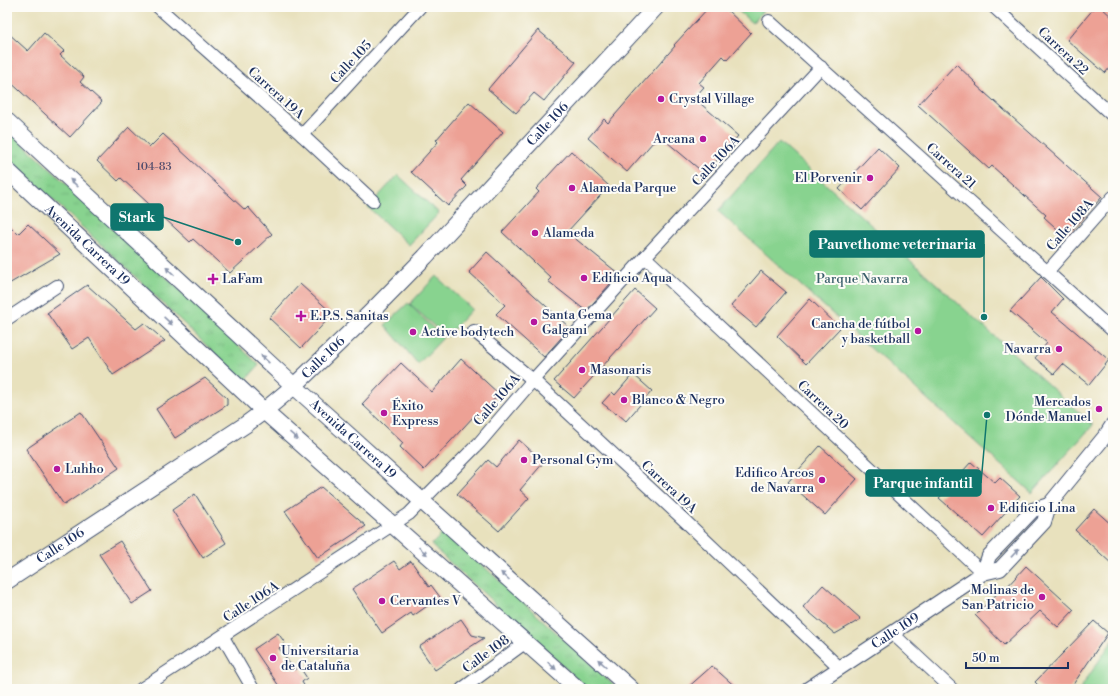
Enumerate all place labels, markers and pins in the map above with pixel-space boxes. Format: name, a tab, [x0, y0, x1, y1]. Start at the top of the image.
place label: Crystal Village	[669, 91, 755, 107]
marker: Crystal Village	[656, 94, 666, 104]
place label: Arcana	[652, 131, 695, 147]
marker: Arcana	[698, 134, 708, 144]
place label: El Porvenir	[795, 170, 862, 186]
marker: El Porvenir	[865, 173, 875, 183]
place label: Alameda Parque	[579, 180, 677, 196]
marker: Alameda Parque	[567, 183, 577, 193]
callout: Stark	[111, 204, 163, 230]
place label: Alameda	[542, 225, 595, 241]
marker: Alameda	[530, 228, 540, 238]
callout: Pauvethome veterinaria	[810, 231, 984, 257]
place label: Edificio Aqua	[592, 270, 673, 286]
place label: LaFam	[222, 271, 263, 287]
marker: LaFam	[207, 273, 219, 285]
marker: Edificio Aqua	[579, 273, 589, 283]
place label: Santa Gema Galgani	[542, 307, 612, 338]
place label: E.P.S. Sanitas	[310, 308, 389, 324]
marker: E.P.S. Sanitas	[295, 310, 307, 322]
place label: Cancha de fútbol y basketball	[811, 316, 910, 347]
marker: Santa Gema Galgani	[529, 317, 539, 327]
place label: Active bodytech	[420, 324, 515, 340]
marker: Cancha de fútbol y basketball	[913, 326, 923, 336]
marker: Active bodytech	[408, 327, 418, 337]
place label: Navarra	[1004, 341, 1051, 357]
marker: Navarra	[1054, 344, 1064, 354]
place label: Masonaris	[590, 362, 652, 378]
marker: Masonaris	[577, 365, 587, 375]
place label: Blanco & Negro	[631, 392, 725, 408]
place label: Mercados Dónde Manuel	[1006, 394, 1091, 425]
marker: Blanco & Negro	[619, 395, 629, 405]
place label: Éxito Express	[392, 397, 439, 429]
marker: Mercados Dónde Manuel	[1094, 404, 1104, 414]
marker: Éxito Express	[379, 408, 389, 418]
place label: Personal Gym	[532, 452, 614, 468]
marker: Personal Gym	[519, 455, 529, 465]
place label: Luhho	[65, 461, 104, 477]
marker: Luhho	[52, 464, 62, 474]
place label: Edifico Arcos de Navarra	[735, 465, 814, 496]
callout: Parque infantil	[866, 470, 981, 496]
marker: Edifico Arcos de Navarra	[817, 475, 827, 485]
place label: Edificio Lina	[999, 500, 1076, 516]
marker: Edificio Lina	[986, 503, 996, 513]
place label: Molinas de San Patricio	[962, 582, 1034, 613]
marker: Molinas de San Patricio	[1037, 592, 1047, 602]
place label: Cervantes V	[390, 593, 462, 609]
marker: Cervantes V	[377, 596, 387, 606]
place label: Universitaria de Cataluña	[281, 643, 359, 674]
marker: Universitaria de Cataluña	[268, 653, 278, 663]

